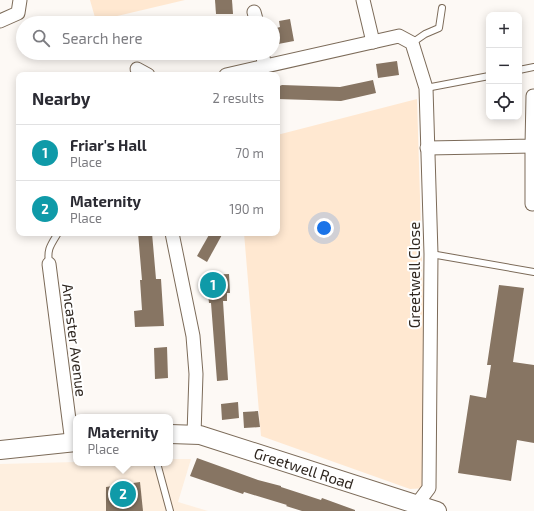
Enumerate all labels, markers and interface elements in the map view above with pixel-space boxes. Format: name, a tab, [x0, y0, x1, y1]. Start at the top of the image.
map controls	[486, 12, 522, 120]
button: +	[486, 12, 522, 48]
search box	[16, 16, 280, 60]
icon: search	[30, 27, 52, 49]
text: Search here	[62, 29, 143, 47]
button: −	[486, 48, 522, 84]
button: locate	[486, 84, 522, 120]
text: Nearby	[32, 88, 90, 108]
text: 2 results	[212, 90, 264, 106]
text: Friar's Hall	[70, 136, 147, 154]
text: 1	[42, 145, 48, 161]
text: 70 m	[235, 145, 264, 161]
text: Place	[70, 154, 102, 170]
text: Maternity	[70, 192, 141, 210]
text: 2	[41, 201, 49, 217]
text: 190 m	[229, 201, 264, 217]
text: Place	[70, 210, 102, 226]
your location	[314, 218, 334, 238]
street label: Greetwell Close	[405, 222, 423, 328]
pin: 1	[200, 270, 226, 300]
street label: Ancaster Avenue	[59, 282, 91, 398]
popup	[73, 414, 173, 466]
text: Maternity	[87, 423, 159, 441]
text: Place	[87, 441, 119, 457]
street label: Greetwell Road	[252, 443, 356, 493]
pin: 2	[110, 479, 136, 509]

